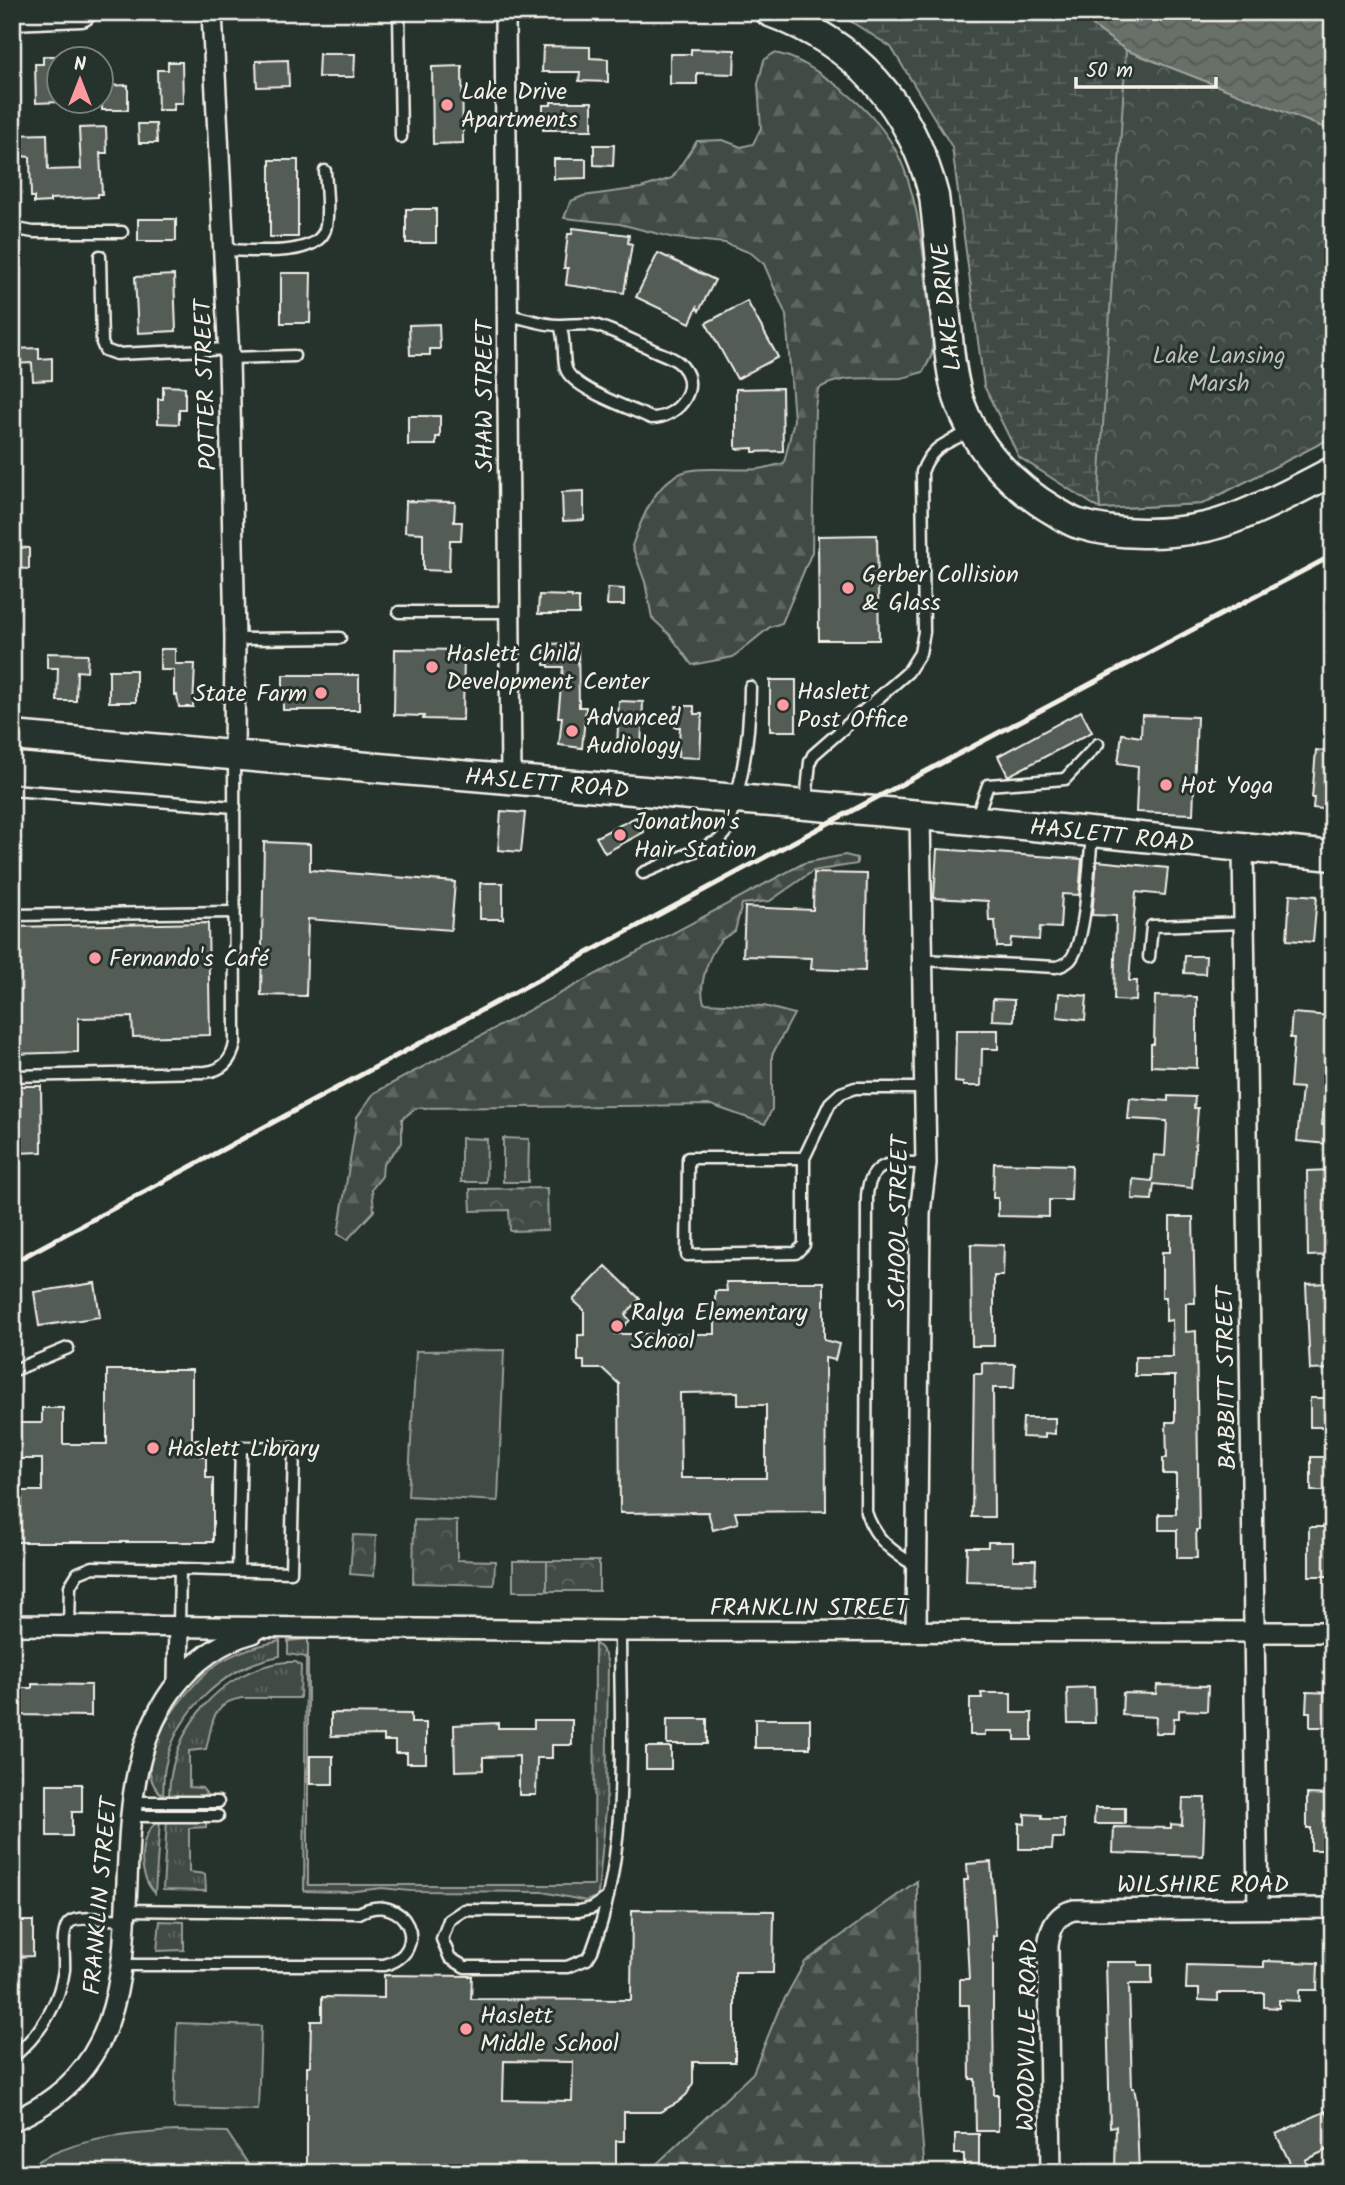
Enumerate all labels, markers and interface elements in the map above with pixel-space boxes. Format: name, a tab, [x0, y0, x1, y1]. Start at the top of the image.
north arrow	[46, 46, 116, 116]
scale bar	[1076, 46, 1216, 90]
text: N	[74, 50, 86, 80]
text: 50 m	[1086, 55, 1133, 88]
place label: Lake Drive Apartments	[461, 73, 578, 140]
marker: Lake Drive Apartments	[439, 97, 455, 113]
street label: LAKE DRIVE	[921, 240, 974, 373]
street label: POTTER STREET	[184, 296, 229, 471]
street label: SHAW STREET	[466, 318, 505, 472]
park label: Lake Lansing Marsh	[1152, 337, 1286, 404]
place label: Gerber Collision & Glass	[862, 556, 1019, 623]
marker: Gerber Collision & Glass	[840, 580, 856, 596]
place label: Haslett Child Development Center	[446, 635, 651, 702]
marker: Haslett Child Development Center	[424, 659, 440, 675]
place label: Haslett Post Office	[797, 673, 908, 740]
place label: State Farm	[193, 675, 307, 714]
marker: State Farm	[313, 685, 329, 701]
marker: Haslett Post Office	[775, 697, 791, 713]
place label: Advanced Audiology	[586, 699, 681, 766]
marker: Advanced Audiology	[564, 723, 580, 739]
street label: HASLETT ROAD	[463, 758, 631, 811]
place label: Hot Yoga	[1180, 767, 1273, 806]
marker: Hot Yoga	[1158, 777, 1174, 793]
place label: Jonathon's Hair Station	[634, 803, 757, 870]
street label: HASLETT ROAD	[1028, 808, 1196, 864]
marker: Jonathon's Hair Station	[612, 827, 628, 843]
place label: Fernando's Café	[109, 940, 270, 979]
marker: Fernando's Café	[87, 950, 103, 966]
street label: SCHOOL STREET	[878, 1133, 921, 1311]
street label: BABBITT STREET	[1206, 1284, 1249, 1470]
place label: Ralya Elementary School	[631, 1294, 808, 1361]
marker: Ralya Elementary School	[609, 1318, 625, 1334]
place label: Haslett Library	[167, 1430, 320, 1469]
marker: Haslett Library	[145, 1440, 161, 1456]
street label: FRANKLIN STREET	[710, 1589, 910, 1628]
street label: FRANKLIN STREET	[73, 1793, 130, 1997]
street label: WILSHIRE ROAD	[1117, 1866, 1289, 1905]
street label: WOODVILLE ROAD	[1007, 1938, 1050, 2132]
place label: Haslett Middle School	[480, 1997, 619, 2064]
marker: Haslett Middle School	[458, 2021, 474, 2037]

